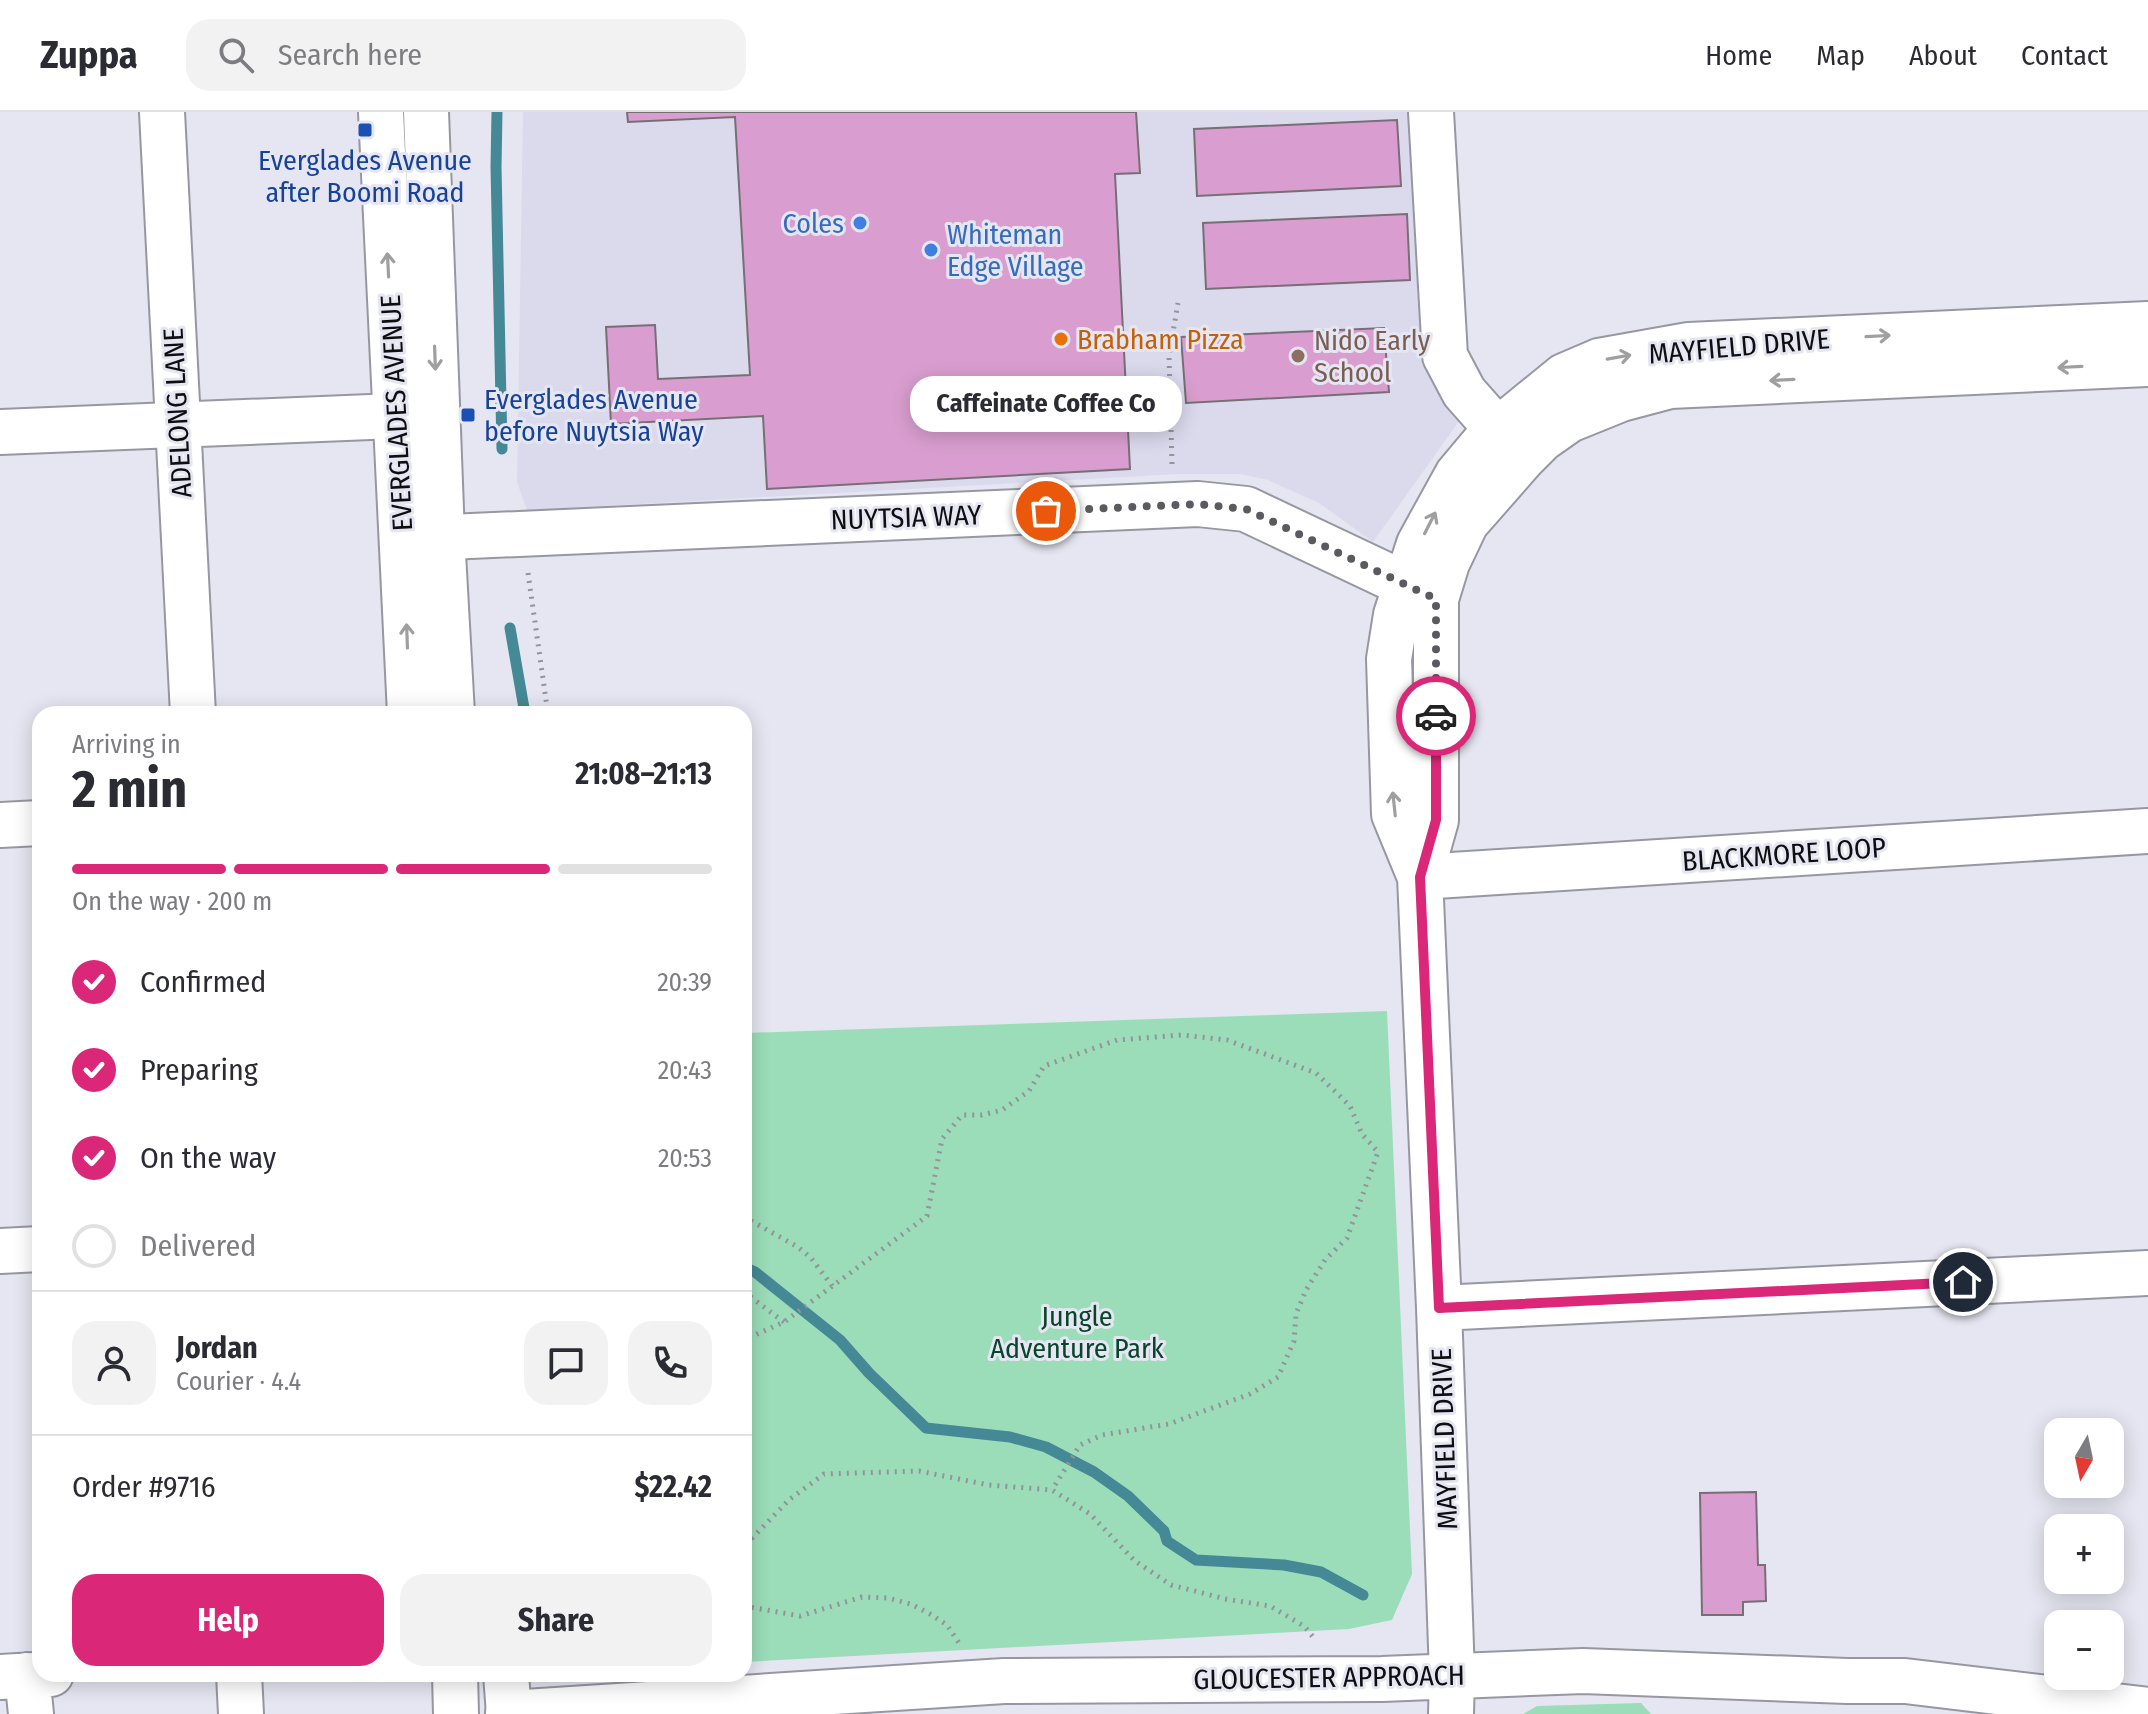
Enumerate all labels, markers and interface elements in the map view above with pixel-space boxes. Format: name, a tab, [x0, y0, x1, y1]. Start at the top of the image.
search box	[186, 19, 746, 91]
text: Zuppa	[40, 32, 138, 78]
icon: search	[214, 33, 258, 77]
text: Search here	[278, 37, 422, 73]
text: Home	[1705, 39, 1772, 72]
text: Map	[1816, 39, 1865, 72]
text: About	[1909, 39, 1977, 72]
text: Contact	[2021, 39, 2108, 72]
marker: Everglades Avenue after Boomi Road	[356, 121, 374, 139]
place label: Everglades Avenue after Boomi Road	[258, 144, 472, 209]
place label: Coles	[783, 207, 844, 240]
marker: Coles	[851, 214, 869, 232]
place label: Whiteman Edge Village	[947, 218, 1084, 283]
marker: Whiteman Edge Village	[922, 241, 940, 259]
one-way arrow	[380, 252, 395, 279]
street label: EVERGLADES AVENUE	[374, 294, 419, 532]
street label: MAYFIELD DRIVE	[1647, 322, 1831, 371]
place label: Brabham Pizza	[1077, 323, 1244, 356]
place label: Nido Early School	[1314, 324, 1431, 389]
street label: ADELONG LANE	[157, 327, 198, 499]
one-way arrow	[1864, 329, 1891, 344]
marker: Brabham Pizza	[1052, 330, 1070, 348]
one-way arrow	[428, 344, 443, 371]
marker: Nido Early School	[1289, 347, 1307, 365]
one-way arrow	[1606, 349, 1632, 364]
one-way arrow	[2057, 360, 2084, 375]
one-way arrow	[1769, 373, 1796, 388]
callout: Caffeinate Coffee Co	[910, 375, 1182, 431]
place label: Everglades Avenue before Nuytsia Way	[484, 383, 704, 448]
text: Caffeinate Coffee Co	[936, 388, 1156, 419]
marker: Everglades Avenue before Nuytsia Way	[459, 406, 477, 424]
pin	[1012, 477, 1080, 545]
icon: bag	[1024, 489, 1068, 533]
street label: NUYTSIA WAY	[830, 498, 982, 537]
one-way arrow	[1423, 511, 1438, 535]
one-way arrow	[400, 623, 415, 650]
courier	[1396, 676, 1476, 756]
icon: car	[1414, 694, 1458, 738]
text: Arriving in	[72, 729, 181, 760]
text: 21:08–21:13	[575, 756, 712, 792]
text: 2 min	[72, 758, 187, 821]
one-way arrow	[1386, 791, 1401, 817]
street label: BLACKMORE LOOP	[1681, 831, 1887, 878]
text: On the way · 200 m	[72, 886, 272, 917]
icon: check	[72, 960, 116, 1004]
text: Confirmed	[140, 964, 266, 1000]
text: 20:39	[657, 967, 712, 998]
icon: check	[72, 1048, 116, 1092]
text: Preparing	[140, 1052, 258, 1088]
text: 20:43	[658, 1055, 712, 1086]
icon: check	[72, 1136, 116, 1180]
text: On the way	[140, 1140, 276, 1176]
text: 20:53	[658, 1143, 712, 1174]
text: Delivered	[140, 1228, 256, 1264]
pin	[1929, 1248, 1997, 1316]
icon: home	[1941, 1260, 1985, 1304]
park label: Jungle Adventure Park	[990, 1300, 1165, 1365]
button: person	[72, 1321, 156, 1405]
button: chat	[524, 1321, 608, 1405]
button: phone	[628, 1321, 712, 1405]
text: Jordan	[176, 1330, 258, 1366]
street label: MAYFIELD DRIVE	[1425, 1348, 1464, 1530]
text: Courier · 4.4	[176, 1366, 301, 1397]
north arrow	[2044, 1418, 2124, 1498]
map controls	[2044, 1418, 2124, 1690]
text: Order #9716	[72, 1469, 216, 1505]
text: $22.42	[634, 1469, 712, 1505]
button: +	[2044, 1514, 2124, 1594]
button: Help	[72, 1574, 384, 1666]
button: Share	[400, 1574, 712, 1666]
button: −	[2044, 1610, 2124, 1690]
street label: GLOUCESTER APPROACH	[1193, 1659, 1465, 1696]

